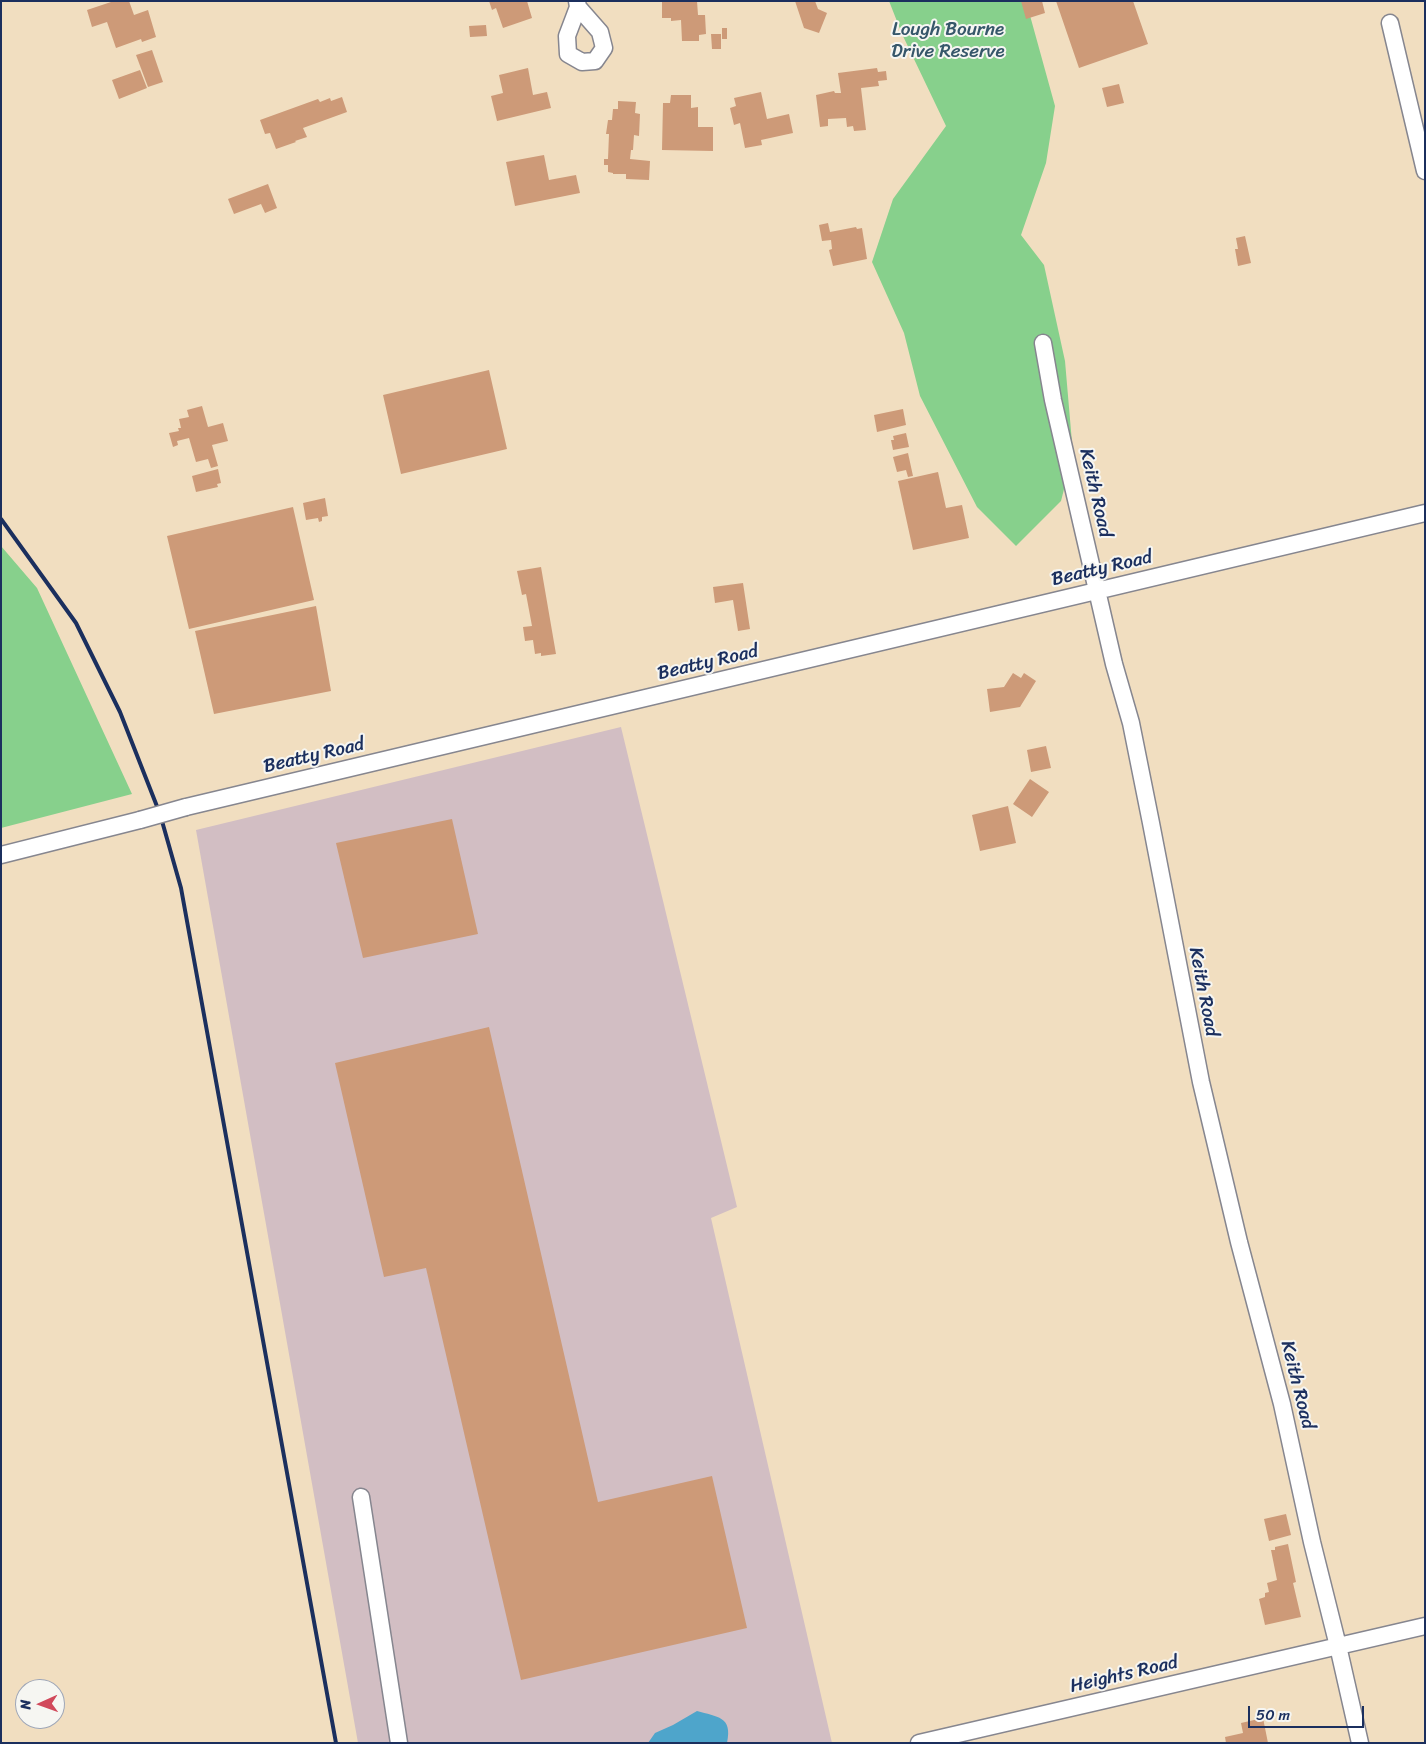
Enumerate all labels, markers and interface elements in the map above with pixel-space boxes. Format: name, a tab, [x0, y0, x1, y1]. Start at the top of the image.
park label: Lough Bourne Drive Reserve	[891, 19, 1005, 63]
street label: Keith Road	[1074, 446, 1116, 540]
street label: Beatty Road	[1049, 546, 1155, 592]
street label: Beatty Road	[655, 640, 761, 686]
street label: Beatty Road	[261, 733, 367, 779]
street label: Keith Road	[1183, 945, 1223, 1039]
street label: Keith Road	[1275, 1338, 1319, 1432]
street label: Heights Road	[1068, 1652, 1180, 1698]
north arrow	[15, 1679, 65, 1729]
scale bar	[1251, 1696, 1367, 1728]
text: N	[13, 1699, 38, 1710]
text: 50 m	[1256, 1702, 1290, 1728]

